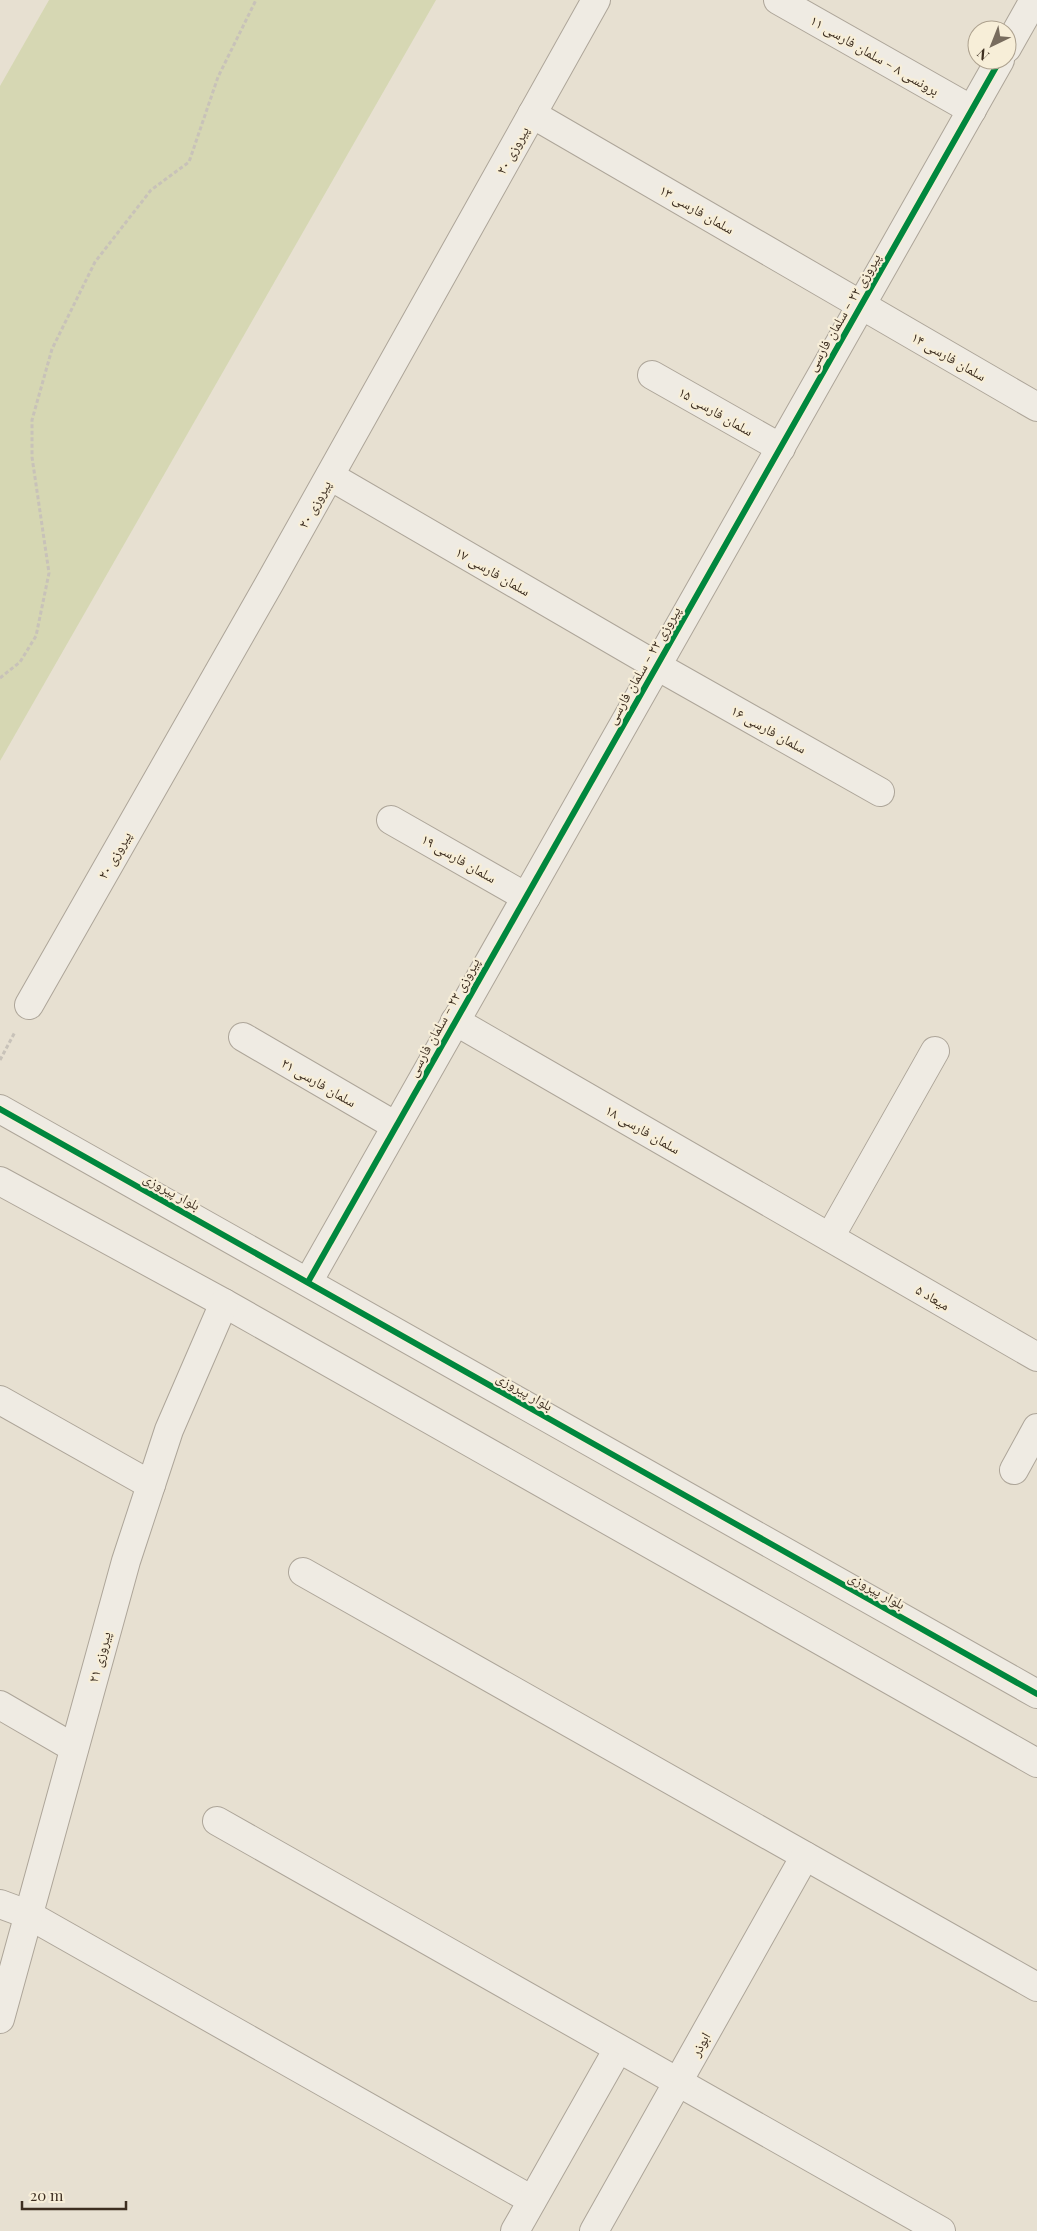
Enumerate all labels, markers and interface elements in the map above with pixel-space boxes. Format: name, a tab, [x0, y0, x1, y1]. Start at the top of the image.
street label: برونسی ۸ - سلمان فارسی ۱۱	[807, 10, 943, 100]
north arrow	[967, 20, 1017, 70]
text: N	[973, 44, 993, 65]
street label: پیروزی ۲۰	[491, 122, 533, 177]
street label: سلمان فارسی ۱۳	[656, 180, 738, 238]
street label: پیروزی ۲۲ - سلمان فارسی	[801, 249, 885, 375]
street label: سلمان فارسی ۱۴	[908, 327, 990, 385]
street label: سلمان فارسی ۱۵	[675, 382, 757, 440]
street label: پیروزی ۲۰	[293, 476, 335, 531]
street label: سلمان فارسی ۱۷	[452, 542, 534, 600]
street label: پیروزی ۲۲ - سلمان فارسی	[601, 602, 685, 728]
street label: سلمان فارسی ۱۶	[728, 700, 810, 758]
street label: پیروزی ۲۰	[93, 827, 135, 882]
street label: سلمان فارسی ۱۹	[418, 829, 500, 887]
street label: پیروزی ۲۲ - سلمان فارسی	[402, 954, 484, 1080]
street label: سلمان فارسی ۲۱	[278, 1053, 360, 1111]
street label: سلمان فارسی ۱۸	[602, 1100, 684, 1158]
street label: بلوار پیروزی	[140, 1168, 204, 1215]
street label: میعاد ۵	[913, 1280, 953, 1314]
street label: بلوار پیروزی	[493, 1367, 557, 1415]
street label: بلوار پیروزی	[845, 1567, 909, 1614]
street label: پیروزی ۲۱	[83, 1629, 115, 1685]
street label: ابوذر	[685, 2028, 714, 2060]
scale bar	[22, 2178, 126, 2210]
text: 20 m	[30, 2185, 64, 2205]

